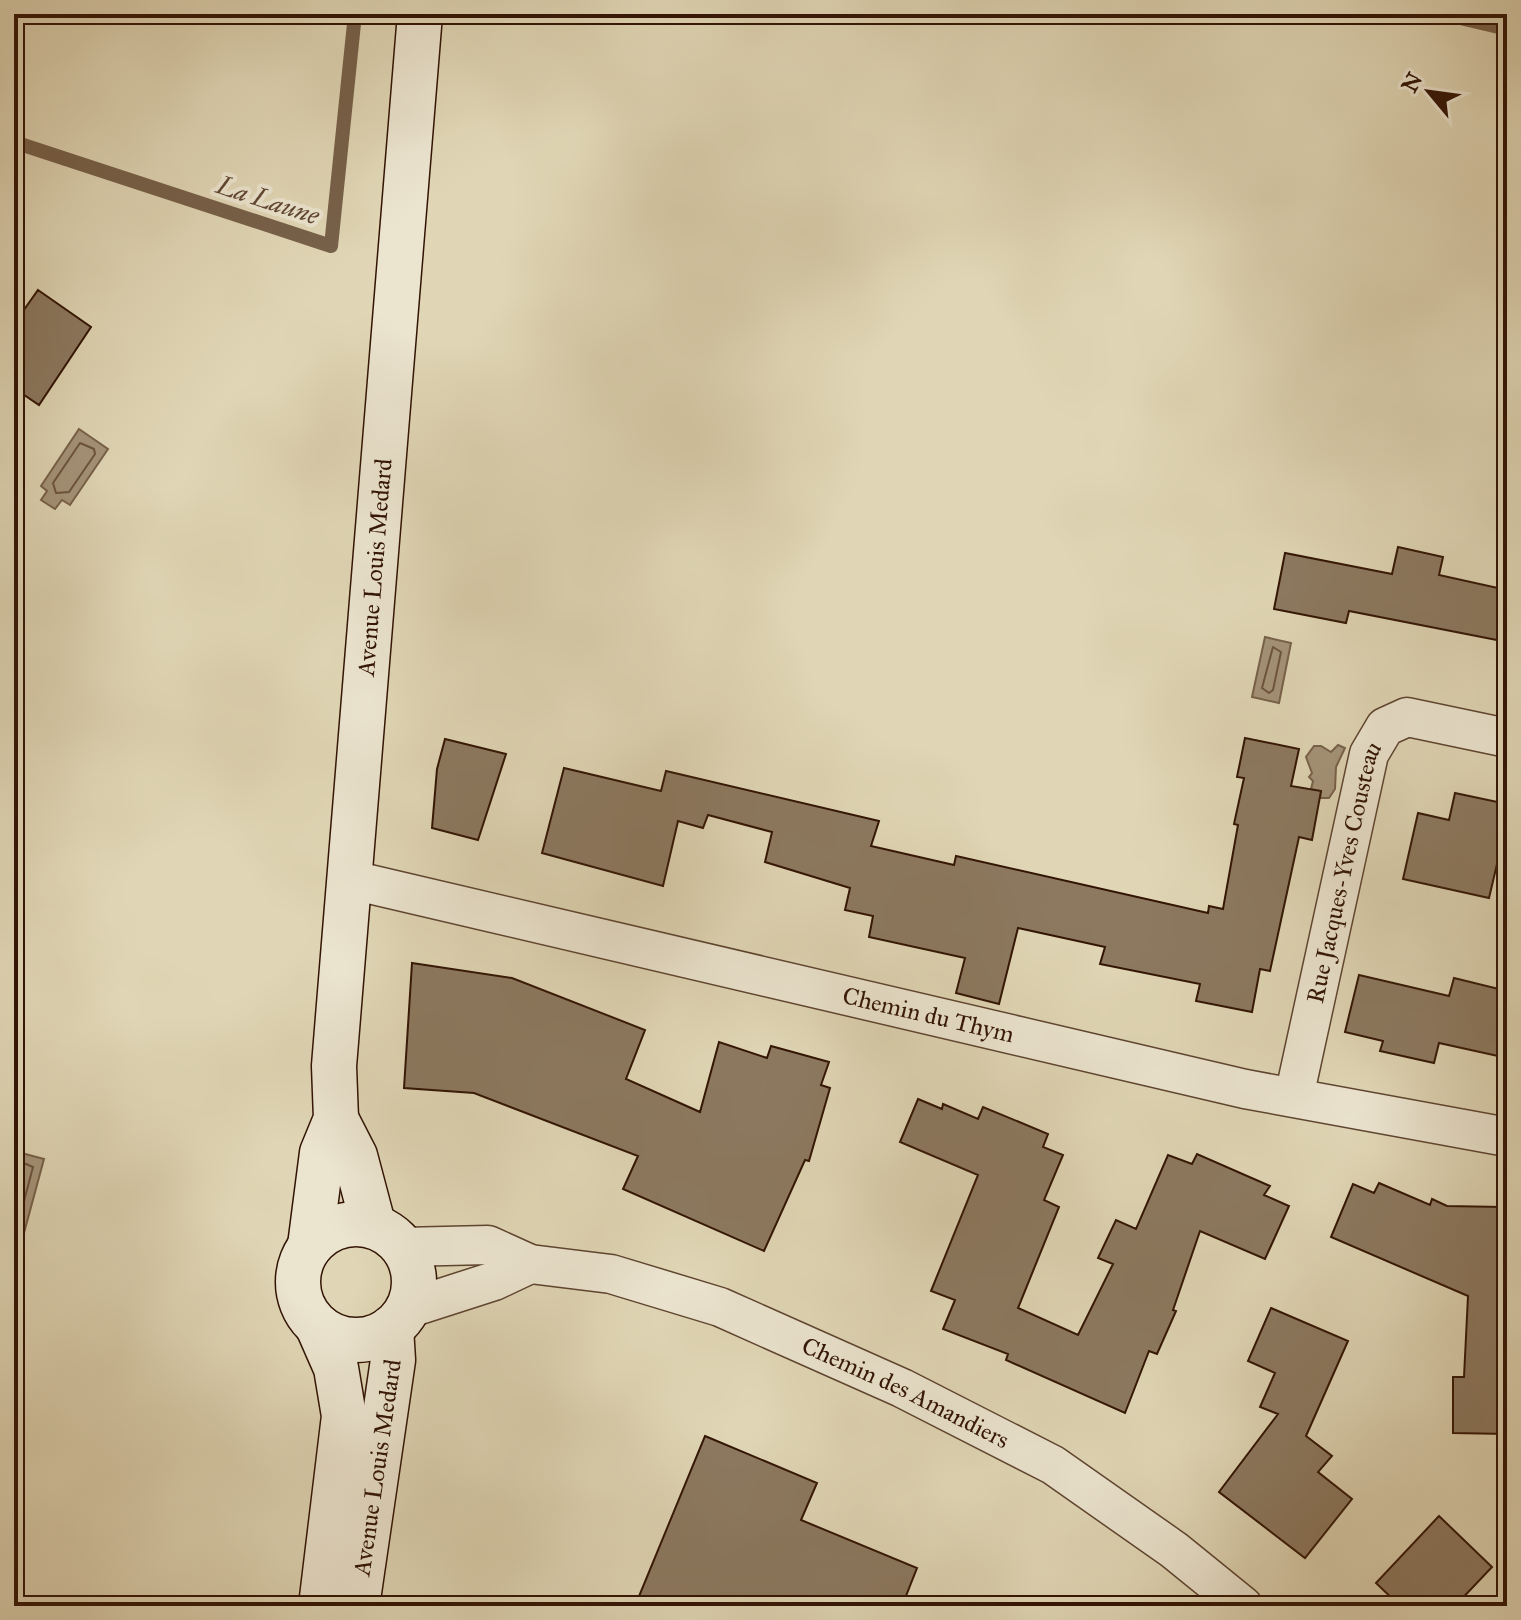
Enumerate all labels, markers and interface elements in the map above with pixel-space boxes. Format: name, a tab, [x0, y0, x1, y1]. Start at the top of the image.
north arrow	[1389, 52, 1469, 132]
text: N	[1396, 68, 1428, 97]
water label: La Laune	[212, 168, 324, 232]
street label: Avenue Louis Medard	[351, 457, 399, 678]
street label: Rue Jacques-Yves Cousteau	[1300, 736, 1388, 1006]
street label: Chemin du Thym	[840, 980, 1017, 1049]
street label: Chemin des Amandiers	[797, 1330, 1014, 1455]
street label: Avenue Louis Medard	[346, 1357, 408, 1579]

